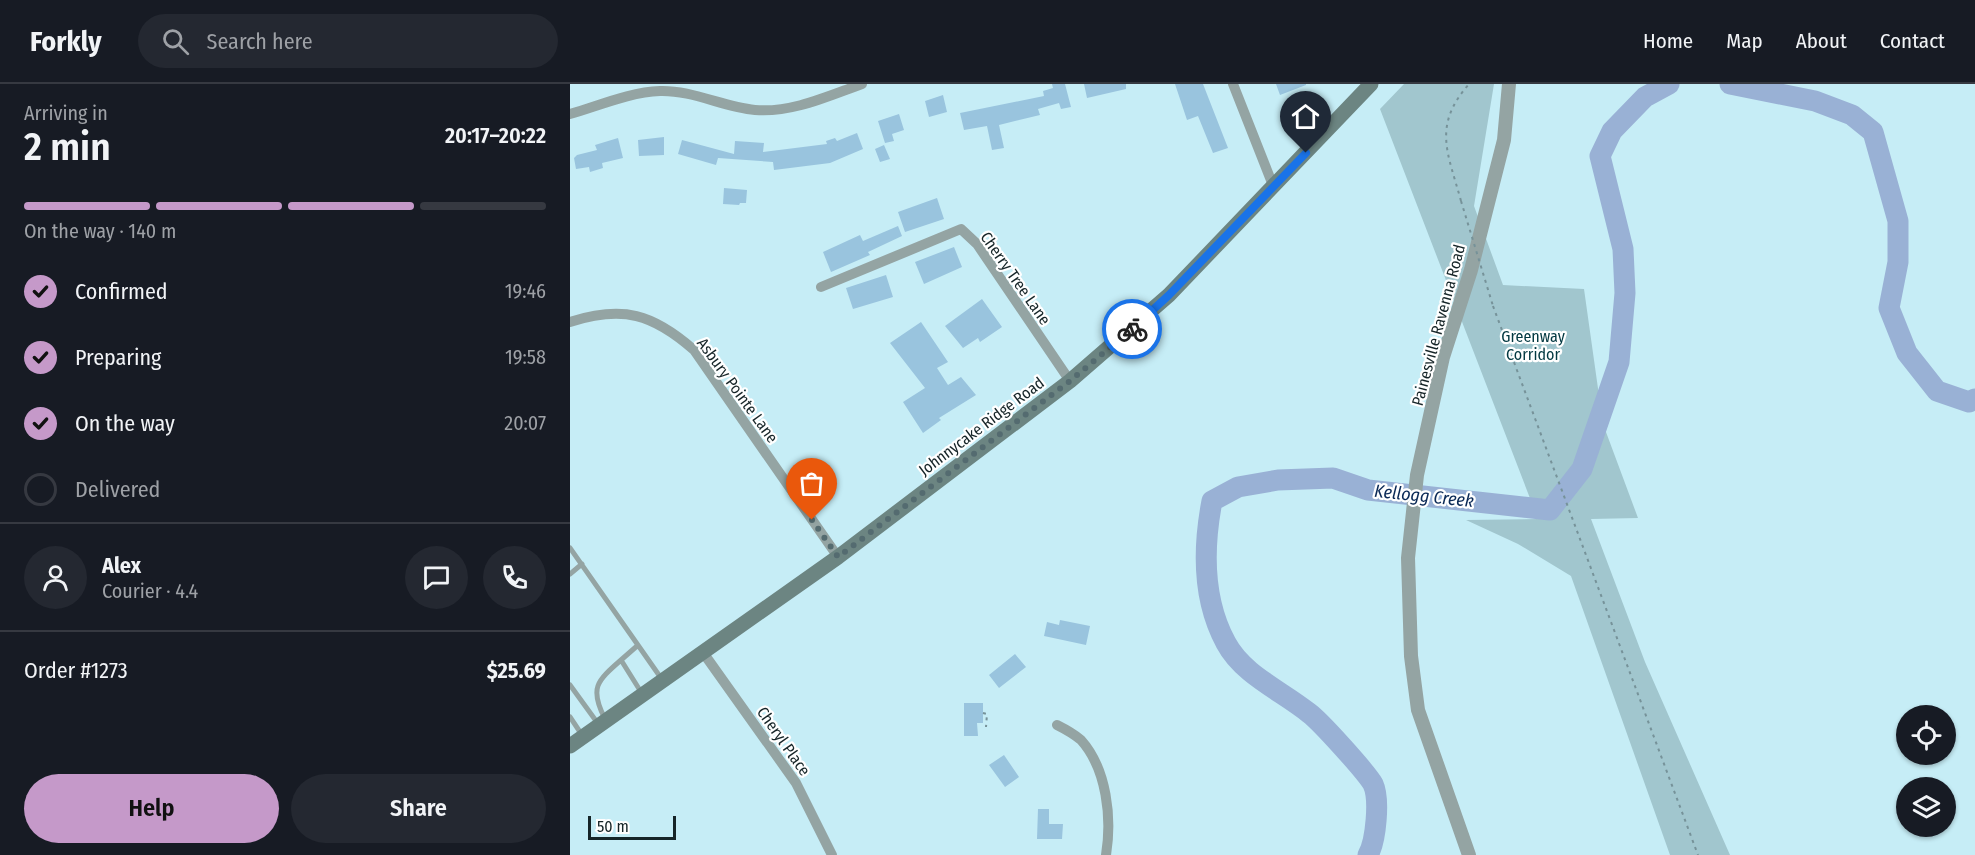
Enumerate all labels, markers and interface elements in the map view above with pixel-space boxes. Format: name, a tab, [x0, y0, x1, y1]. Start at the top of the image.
search box	[138, 14, 558, 68]
text: Forkly	[30, 25, 102, 58]
icon: search	[159, 25, 192, 58]
text: Search here	[207, 28, 313, 55]
text: Home	[1643, 28, 1693, 54]
text: Map	[1726, 28, 1763, 54]
text: About	[1796, 28, 1847, 54]
text: Contact	[1880, 28, 1945, 54]
pin	[1280, 91, 1331, 153]
icon: home	[1289, 100, 1322, 133]
text: Arriving in	[24, 101, 108, 125]
text: 20:17–20:22	[445, 122, 546, 149]
text: 2 min	[24, 124, 111, 170]
text: On the way · 140 m	[24, 219, 176, 243]
street label: Cherry Tree Lane	[977, 228, 1055, 329]
street label: Painesville Ravenna Road	[1408, 242, 1469, 408]
icon: check	[24, 275, 57, 308]
text: Confirmed	[75, 278, 168, 305]
text: 19:46	[505, 279, 546, 303]
courier	[1102, 299, 1162, 359]
icon: bike	[1116, 313, 1149, 346]
park label: Greenway Corridor	[1501, 327, 1566, 364]
street label: Asbury Pointe Lane	[693, 334, 782, 447]
icon: check	[24, 341, 57, 374]
text: Preparing	[75, 344, 161, 371]
text: 19:58	[505, 345, 546, 369]
street label: Johnnycake Ridge Road	[915, 373, 1048, 480]
icon: check	[24, 407, 57, 440]
text: On the way	[75, 410, 175, 437]
text: 20:07	[504, 411, 546, 435]
pin	[786, 458, 837, 520]
icon: bag	[795, 467, 828, 500]
text: Delivered	[75, 476, 160, 503]
water label: Kellogg Creek	[1373, 480, 1475, 512]
button: person	[24, 546, 87, 609]
button: chat	[405, 546, 468, 609]
button: phone	[483, 546, 546, 609]
text: Alex	[102, 552, 141, 579]
text: Courier · 4.4	[102, 579, 198, 603]
text: Order #1273	[24, 657, 128, 684]
text: $25.69	[487, 657, 546, 684]
street label: Cheryl Place	[753, 703, 814, 779]
map controls	[1896, 705, 1956, 837]
button: locate	[1896, 705, 1956, 765]
button: Help	[24, 774, 279, 843]
button: Share	[291, 774, 546, 843]
button: layers	[1896, 777, 1956, 837]
scale bar	[588, 813, 676, 840]
text: 50 m	[597, 817, 629, 836]

